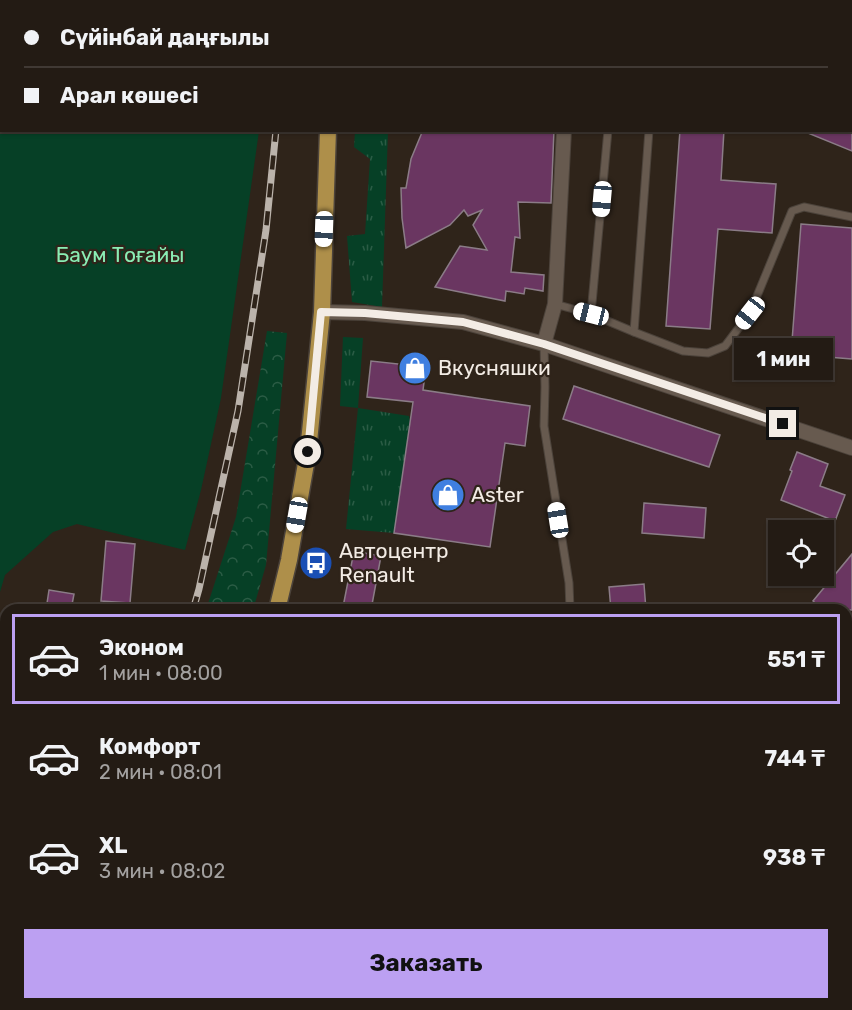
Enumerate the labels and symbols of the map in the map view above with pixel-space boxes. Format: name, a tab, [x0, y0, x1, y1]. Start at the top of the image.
car	[591, 180, 613, 218]
car	[314, 211, 334, 247]
park label: Баум Тоғайы	[56, 242, 184, 267]
car	[732, 293, 768, 333]
car	[571, 301, 611, 327]
callout: 1 мин	[734, 337, 832, 379]
shop icon: Вкусняшки	[397, 350, 433, 386]
place label: Вкусняшки	[438, 355, 551, 380]
route end	[769, 410, 796, 437]
route start	[294, 438, 321, 465]
shop icon: Aster	[430, 477, 466, 513]
place label: Aster	[471, 482, 524, 507]
car	[285, 496, 309, 534]
car	[546, 501, 570, 539]
place label: Автоцентр Renault	[339, 538, 448, 587]
bus stop icon: Автоцентр Renault	[298, 545, 334, 581]

